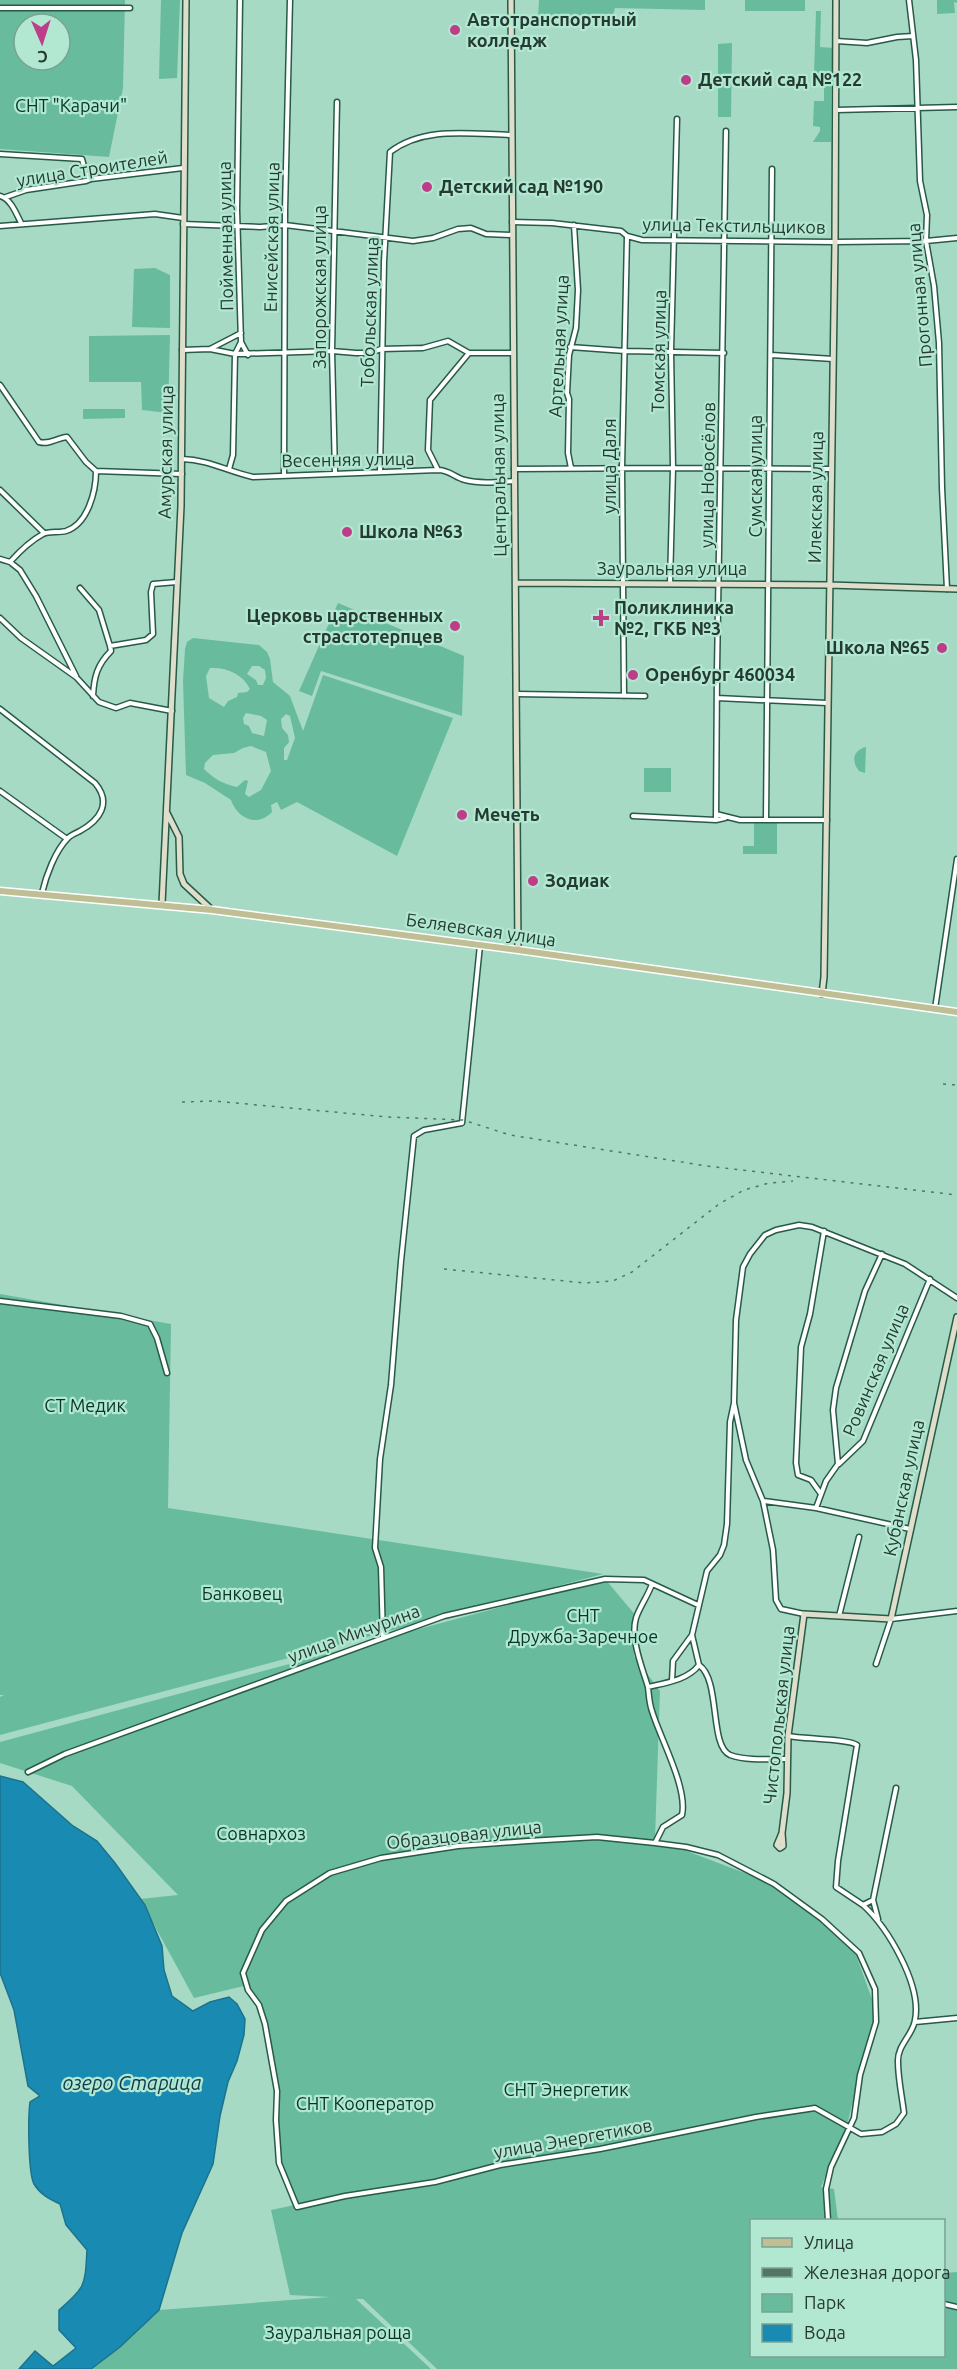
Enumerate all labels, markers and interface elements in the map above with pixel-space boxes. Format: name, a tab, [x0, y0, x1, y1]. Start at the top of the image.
place label: Автотранспортный колледж	[467, 9, 637, 50]
north arrow	[12, 12, 72, 72]
marker: Автотранспортный колледж	[448, 23, 462, 37]
text: С	[37, 48, 48, 66]
place label: Детский сад №122	[698, 69, 862, 89]
marker: Детский сад №122	[679, 73, 693, 87]
park label: СНТ "Карачи"	[15, 95, 127, 115]
street label: улица Строителей	[15, 146, 169, 190]
street label: Пойменная улица	[214, 161, 236, 311]
street label: Енисейская улица	[260, 162, 282, 312]
place label: Детский сад №190	[439, 176, 603, 196]
marker: Детский сад №190	[420, 180, 434, 194]
street label: Запорожская улица	[309, 205, 329, 369]
street label: улица Текстильщиков	[642, 213, 826, 237]
street label: Прогонная улица	[903, 222, 935, 368]
street label: Тобольская улица	[356, 236, 382, 388]
street label: Артельная улица	[544, 274, 572, 418]
street label: Томская улица	[647, 289, 669, 413]
street label: Амурская улица	[154, 385, 176, 519]
street label: Центральная улица	[487, 393, 509, 557]
street label: улица Новосёлов	[696, 402, 718, 548]
street label: Сумская улица	[745, 415, 765, 537]
street label: улица Даля	[599, 418, 619, 514]
street label: Илекская улица	[804, 431, 826, 563]
street label: Весенняя улица	[281, 448, 415, 470]
place label: Школа №63	[359, 521, 463, 541]
marker: Школа №63	[340, 525, 354, 539]
street label: Зауральная улица	[597, 558, 747, 578]
place label: Поликлиника №2, ГКБ №3	[614, 597, 734, 638]
place label: Церковь царственных страстотерпцев	[247, 605, 443, 646]
marker: Поликлиника №2, ГКБ №3	[592, 609, 610, 627]
marker: Церковь царственных страстотерпцев	[448, 619, 462, 633]
place label: Школа №65	[826, 637, 930, 657]
marker: Школа №65	[935, 641, 949, 655]
place label: Оренбург 460034	[645, 664, 795, 684]
marker: Оренбург 460034	[626, 668, 640, 682]
place label: Мечеть	[474, 804, 540, 824]
marker: Мечеть	[455, 808, 469, 822]
place label: Зодиак	[545, 870, 610, 890]
marker: Зодиак	[526, 874, 540, 888]
street label: Беляевская улица	[405, 909, 557, 949]
street label: Ровинская улица	[838, 1300, 912, 1439]
park label: СТ Медик	[44, 1395, 126, 1415]
street label: Кубанская улица	[879, 1418, 927, 1558]
park label: Банковец	[202, 1583, 282, 1603]
street label: улица Мичурина	[285, 1600, 422, 1666]
park label: СНТ Дружба-Заречное	[508, 1605, 658, 1646]
street label: Чистопольская улица	[759, 1625, 797, 1805]
street label: Образцовая улица	[385, 1816, 543, 1852]
park label: Совнархоз	[216, 1823, 306, 1843]
water label: озеро Старица	[63, 2071, 202, 2094]
park label: СНТ Энергетик	[504, 2079, 628, 2099]
park label: СНТ Кооператор	[296, 2093, 434, 2113]
street label: улица Энергетиков	[492, 2114, 654, 2162]
legend	[750, 2219, 945, 2357]
text: Улица	[804, 2232, 854, 2252]
text: Железная дорога	[804, 2262, 951, 2282]
text: Парк	[804, 2292, 845, 2312]
park label: Зауральная роща	[265, 2322, 411, 2342]
text: Вода	[804, 2322, 846, 2342]

